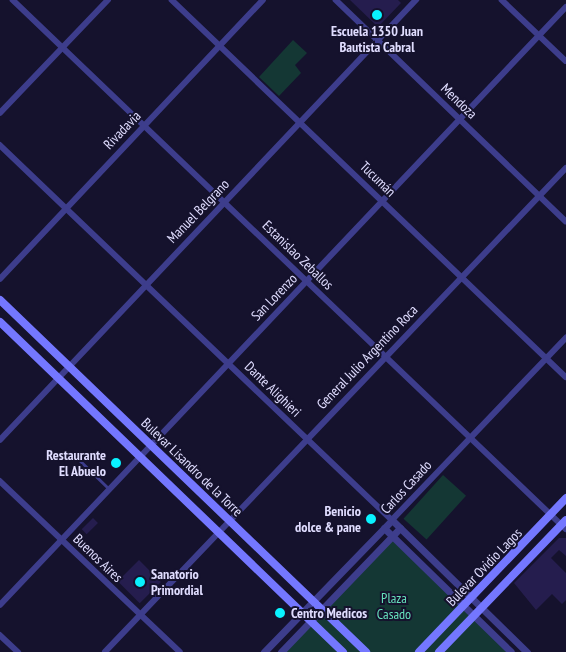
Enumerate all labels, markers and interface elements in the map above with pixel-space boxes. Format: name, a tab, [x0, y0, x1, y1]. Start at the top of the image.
marker: Escuela 1350 Juan Bautista Cabral	[371, 9, 383, 21]
place label: Escuela 1350 Juan Bautista Cabral	[331, 23, 423, 56]
street label: Mendoza	[438, 80, 480, 122]
street label: Rivadavia	[100, 107, 144, 153]
street label: Tucumán	[357, 158, 399, 200]
street label: Manuel Belgrano	[163, 176, 233, 246]
street label: Estanislao Zeballos	[259, 217, 337, 293]
street label: San Lorenzo	[248, 270, 300, 324]
street label: General Julio Argentino Roca	[313, 301, 421, 413]
street label: Dante Alighieri	[241, 358, 305, 420]
street label: Bulevar Lisandro de la Torre	[138, 414, 246, 520]
place label: Restaurante El Abuelo	[46, 447, 106, 480]
marker: Restaurante El Abuelo	[110, 457, 122, 469]
street label: Carlos Casado	[377, 457, 435, 517]
place label: Benicio dolce & pane	[295, 503, 361, 536]
marker: Benicio dolce & pane	[365, 513, 377, 525]
street label: Bulevar Ovidio Lagos	[443, 525, 525, 609]
street label: Buenos Aires	[70, 530, 126, 586]
place label: Sanatorio Primordial	[151, 566, 203, 598]
marker: Sanatorio Primordial	[133, 575, 147, 589]
park label: Plaza Casado	[377, 590, 411, 622]
place label: Centro Medicos	[291, 605, 367, 621]
marker: Centro Medicos	[273, 606, 287, 620]

